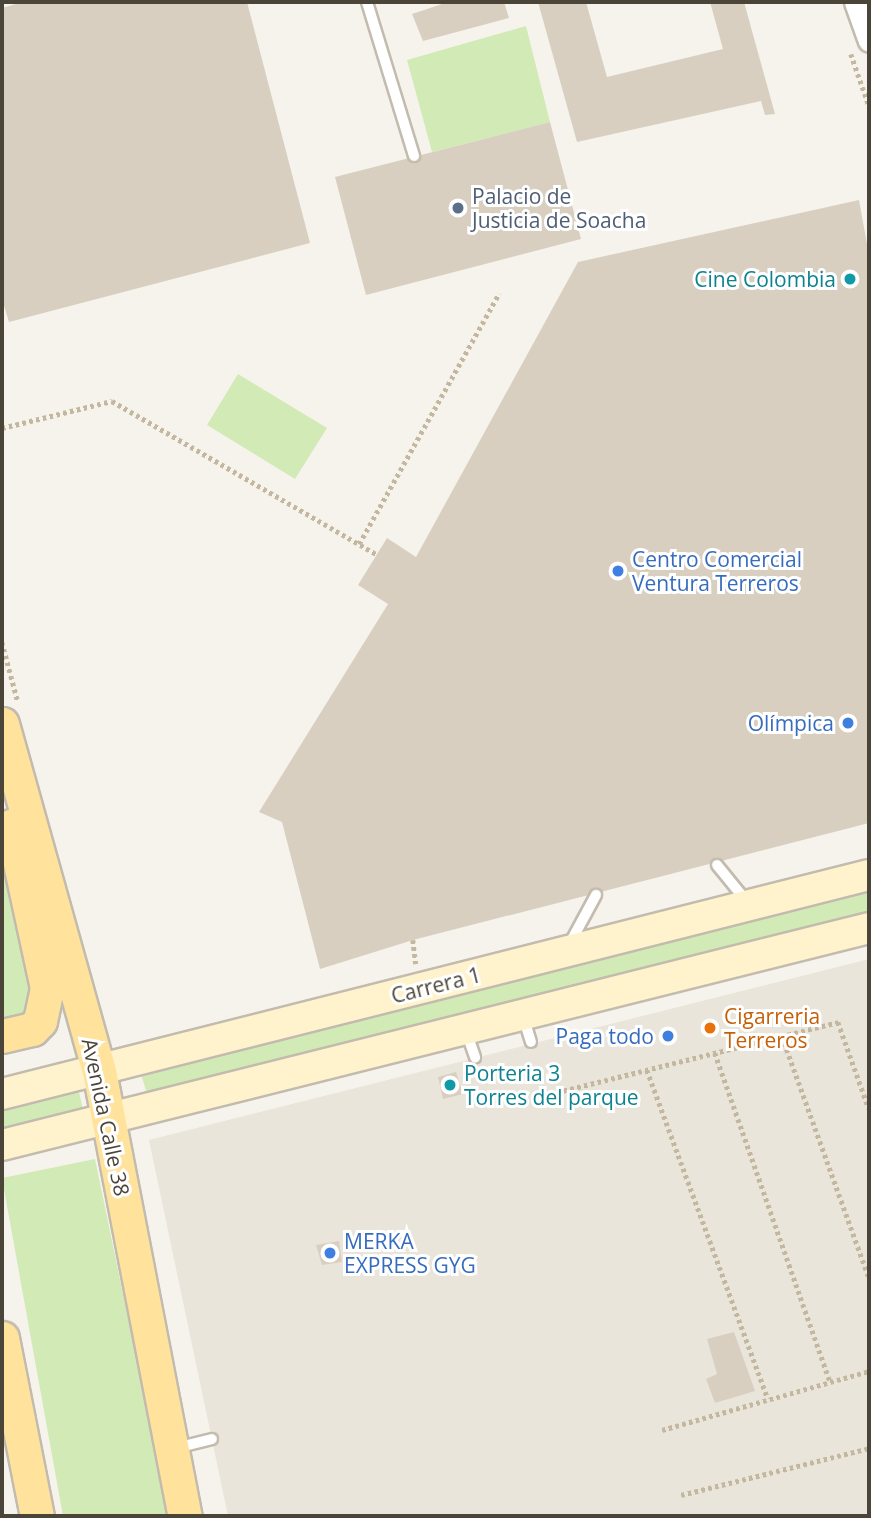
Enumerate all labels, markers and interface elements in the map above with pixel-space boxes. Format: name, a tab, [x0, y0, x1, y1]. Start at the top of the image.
place label: Palacio de Justicia de Soacha	[472, 183, 646, 233]
marker: Palacio de Justicia de Soacha	[450, 200, 466, 216]
place label: Cine Colombia	[694, 266, 836, 292]
marker: Cine Colombia	[842, 271, 858, 287]
place label: Centro Comercial Ventura Terreros	[632, 546, 802, 596]
marker: Centro Comercial Ventura Terreros	[610, 563, 626, 579]
place label: Olímpica	[748, 710, 834, 736]
marker: Olímpica	[840, 715, 856, 731]
street label: Carrera 1	[389, 962, 483, 1008]
place label: Cigarreria Terreros	[724, 1003, 820, 1053]
marker: Cigarreria Terreros	[702, 1020, 718, 1036]
place label: Paga todo	[556, 1023, 654, 1049]
marker: Paga todo	[660, 1028, 676, 1044]
street label: Avenida Calle 38	[77, 1036, 135, 1198]
place label: Porteria 3 Torres del parque	[464, 1060, 639, 1110]
marker: Porteria 3 Torres del parque	[442, 1077, 458, 1093]
place label: MERKA EXPRESS GYG	[344, 1228, 476, 1278]
marker: MERKA EXPRESS GYG	[322, 1245, 338, 1261]

